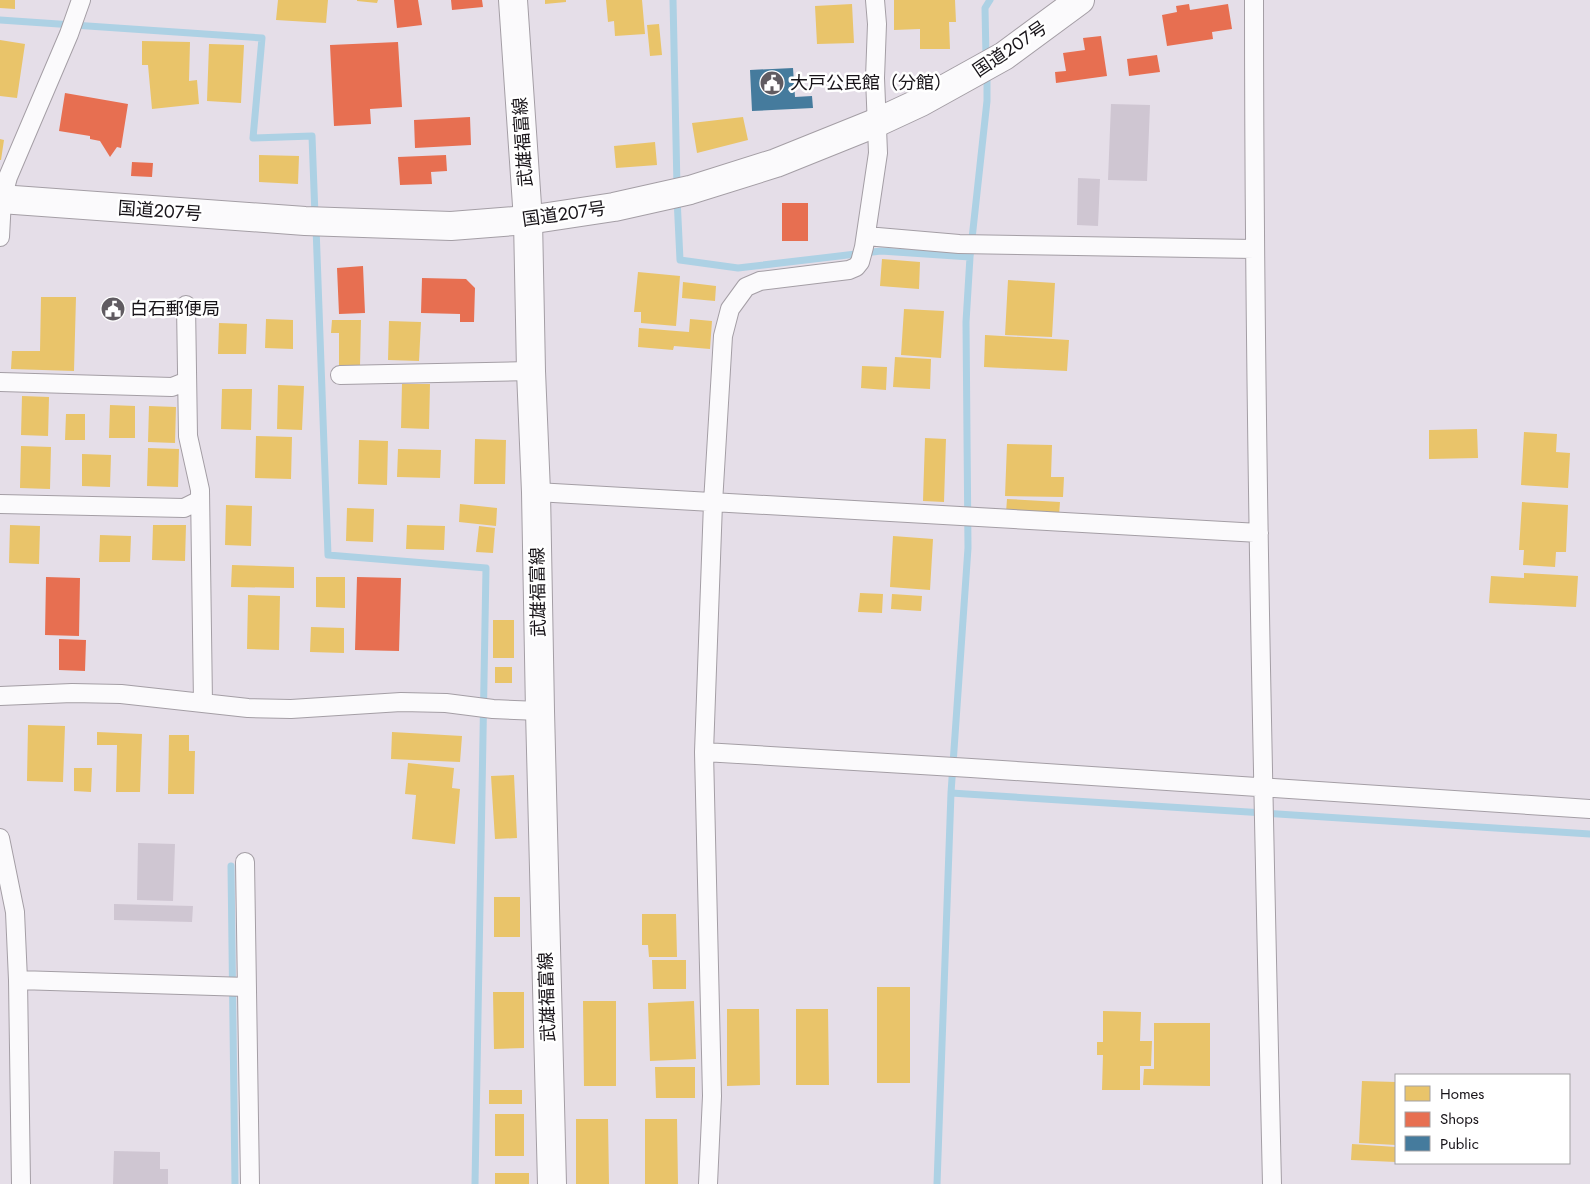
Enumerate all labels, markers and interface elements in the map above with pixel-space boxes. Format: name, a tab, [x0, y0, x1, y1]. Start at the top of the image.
street label: 国道207号	[968, 15, 1052, 83]
public building icon: 大戸公民館（分館）	[759, 70, 785, 96]
place label: 大戸公民館（分館）	[790, 70, 952, 96]
street label: 武雄福富線	[507, 96, 539, 188]
street label: 国道207号	[117, 195, 203, 227]
street label: 国道207号	[520, 195, 608, 233]
public building icon: 白石郵便局	[100, 296, 126, 322]
place label: 白石郵便局	[130, 296, 220, 322]
street label: 武雄福富線	[524, 547, 552, 637]
street label: 武雄福富線	[532, 952, 562, 1042]
legend	[1395, 1074, 1570, 1164]
text: Homes	[1440, 1083, 1484, 1105]
text: Shops	[1440, 1108, 1479, 1130]
text: Public	[1440, 1133, 1479, 1155]

